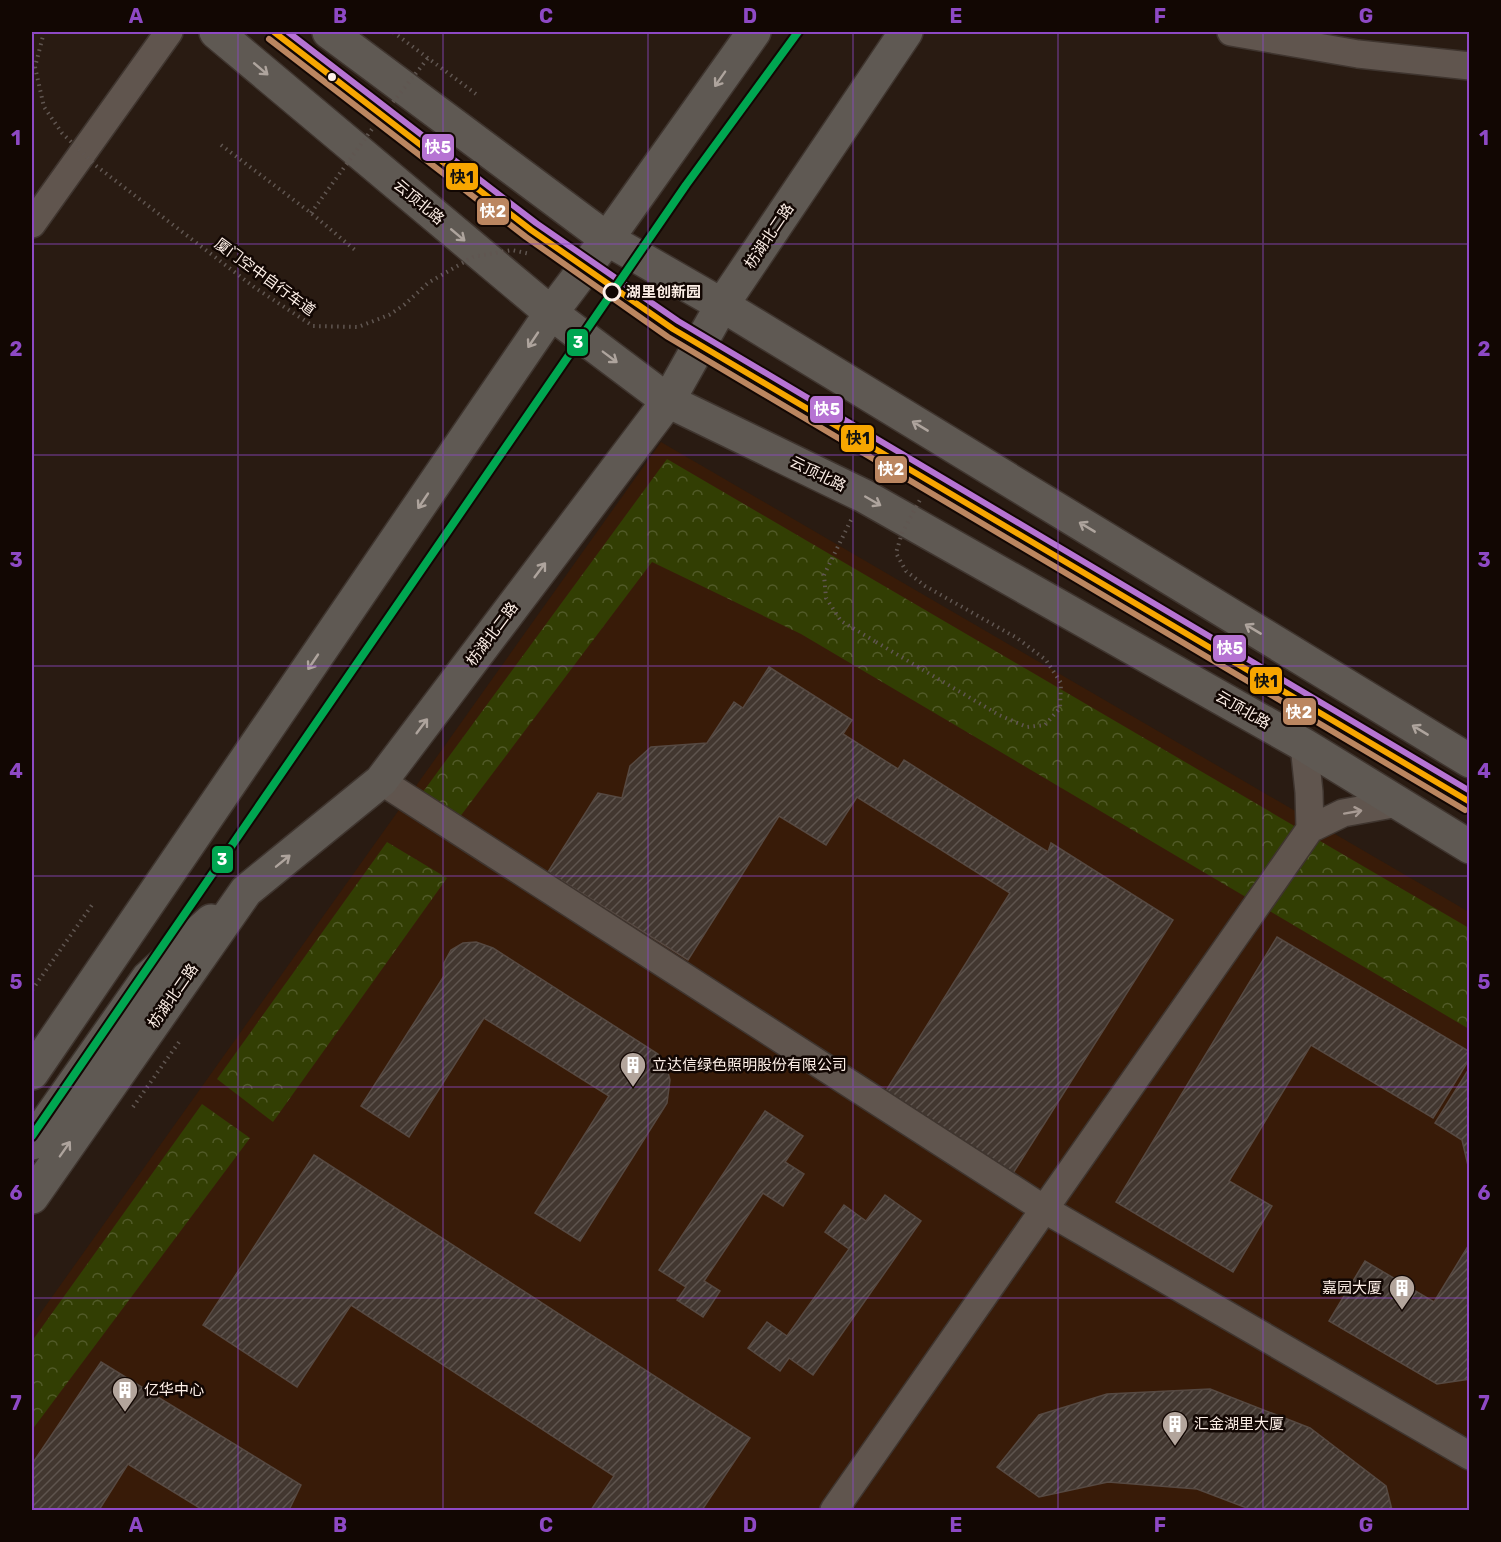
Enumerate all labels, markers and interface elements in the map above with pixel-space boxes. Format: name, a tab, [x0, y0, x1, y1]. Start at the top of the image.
text: A	[129, 4, 144, 28]
text: B	[333, 4, 347, 28]
text: C	[539, 4, 553, 28]
text: D	[743, 4, 757, 28]
text: E	[950, 4, 962, 28]
text: F	[1154, 4, 1166, 28]
text: G	[1359, 4, 1373, 28]
one-way arrow	[253, 62, 268, 76]
unlabelled marker	[326, 71, 338, 83]
one-way arrow	[714, 71, 726, 87]
text: 1	[11, 126, 21, 150]
text: 1	[1479, 126, 1489, 150]
line badge: 快5	[421, 133, 455, 162]
text: 快5	[425, 138, 451, 157]
line badge: 快1	[445, 162, 479, 191]
text: 快1	[450, 168, 474, 187]
street label: 云顶北路	[390, 176, 448, 228]
line badge: 快2	[476, 197, 510, 226]
street label: 枋湖北二路	[741, 200, 797, 272]
text: 快2	[480, 202, 506, 221]
one-way arrow	[450, 228, 466, 241]
street label: 厦门空中自行车道	[211, 234, 319, 320]
marker: 湖里创新园	[603, 283, 621, 301]
place label: 湖里创新园	[626, 283, 701, 301]
line badge: 3	[566, 328, 589, 357]
one-way arrow	[527, 331, 539, 348]
text: 3	[573, 333, 583, 352]
text: 2	[10, 337, 23, 361]
text: 2	[1478, 337, 1491, 361]
one-way arrow	[602, 351, 618, 363]
line badge: 快5	[809, 395, 844, 424]
text: 快5	[814, 400, 840, 419]
one-way arrow	[912, 419, 929, 431]
line badge: 快1	[840, 424, 875, 453]
text: 快1	[846, 429, 870, 448]
street label: 云顶北路	[787, 453, 849, 495]
line badge: 快2	[874, 455, 908, 484]
text: 快2	[878, 460, 904, 479]
one-way arrow	[417, 492, 429, 509]
one-way arrow	[863, 496, 881, 507]
one-way arrow	[1079, 521, 1096, 533]
text: 3	[9, 548, 23, 572]
text: 3	[1477, 548, 1491, 572]
one-way arrow	[534, 563, 546, 579]
street label: 枋湖北二路	[462, 599, 522, 669]
one-way arrow	[1245, 622, 1262, 634]
line badge: 快5	[1212, 634, 1247, 663]
text: 快5	[1217, 639, 1243, 658]
one-way arrow	[307, 653, 319, 670]
line badge: 快1	[1249, 666, 1283, 695]
text: 快1	[1254, 672, 1278, 691]
street label: 云顶北路	[1213, 687, 1273, 733]
line badge: 快2	[1282, 697, 1317, 726]
text: 快2	[1286, 703, 1312, 722]
one-way arrow	[416, 718, 429, 734]
one-way arrow	[1412, 724, 1429, 736]
text: 4	[9, 759, 23, 783]
text: 4	[1477, 759, 1491, 783]
one-way arrow	[1343, 806, 1362, 817]
line badge: 3	[211, 845, 234, 874]
text: 3	[217, 850, 227, 869]
one-way arrow	[275, 854, 290, 868]
street label: 枋湖北二路	[144, 960, 202, 1032]
text: 5	[10, 970, 23, 994]
text: 5	[1478, 970, 1491, 994]
building icon: 立达信绿色照明股份有限公司	[618, 1050, 648, 1088]
place label: 立达信绿色照明股份有限公司	[652, 1056, 847, 1074]
one-way arrow	[59, 1142, 71, 1158]
text: 6	[9, 1181, 23, 1205]
text: 6	[1477, 1181, 1491, 1205]
building icon: 嘉园大厦	[1387, 1273, 1417, 1311]
place label: 嘉园大厦	[1322, 1279, 1382, 1297]
building icon: 亿华中心	[110, 1375, 140, 1413]
place label: 亿华中心	[144, 1381, 204, 1399]
text: 7	[10, 1391, 22, 1415]
text: 7	[1478, 1391, 1490, 1415]
building icon: 汇金湖里大厦	[1160, 1409, 1190, 1447]
place label: 汇金湖里大厦	[1194, 1415, 1284, 1433]
text: A	[129, 1513, 144, 1537]
text: B	[333, 1513, 347, 1537]
text: C	[539, 1513, 553, 1537]
text: D	[743, 1513, 757, 1537]
text: E	[950, 1513, 962, 1537]
text: F	[1154, 1513, 1166, 1537]
text: G	[1359, 1513, 1373, 1537]

